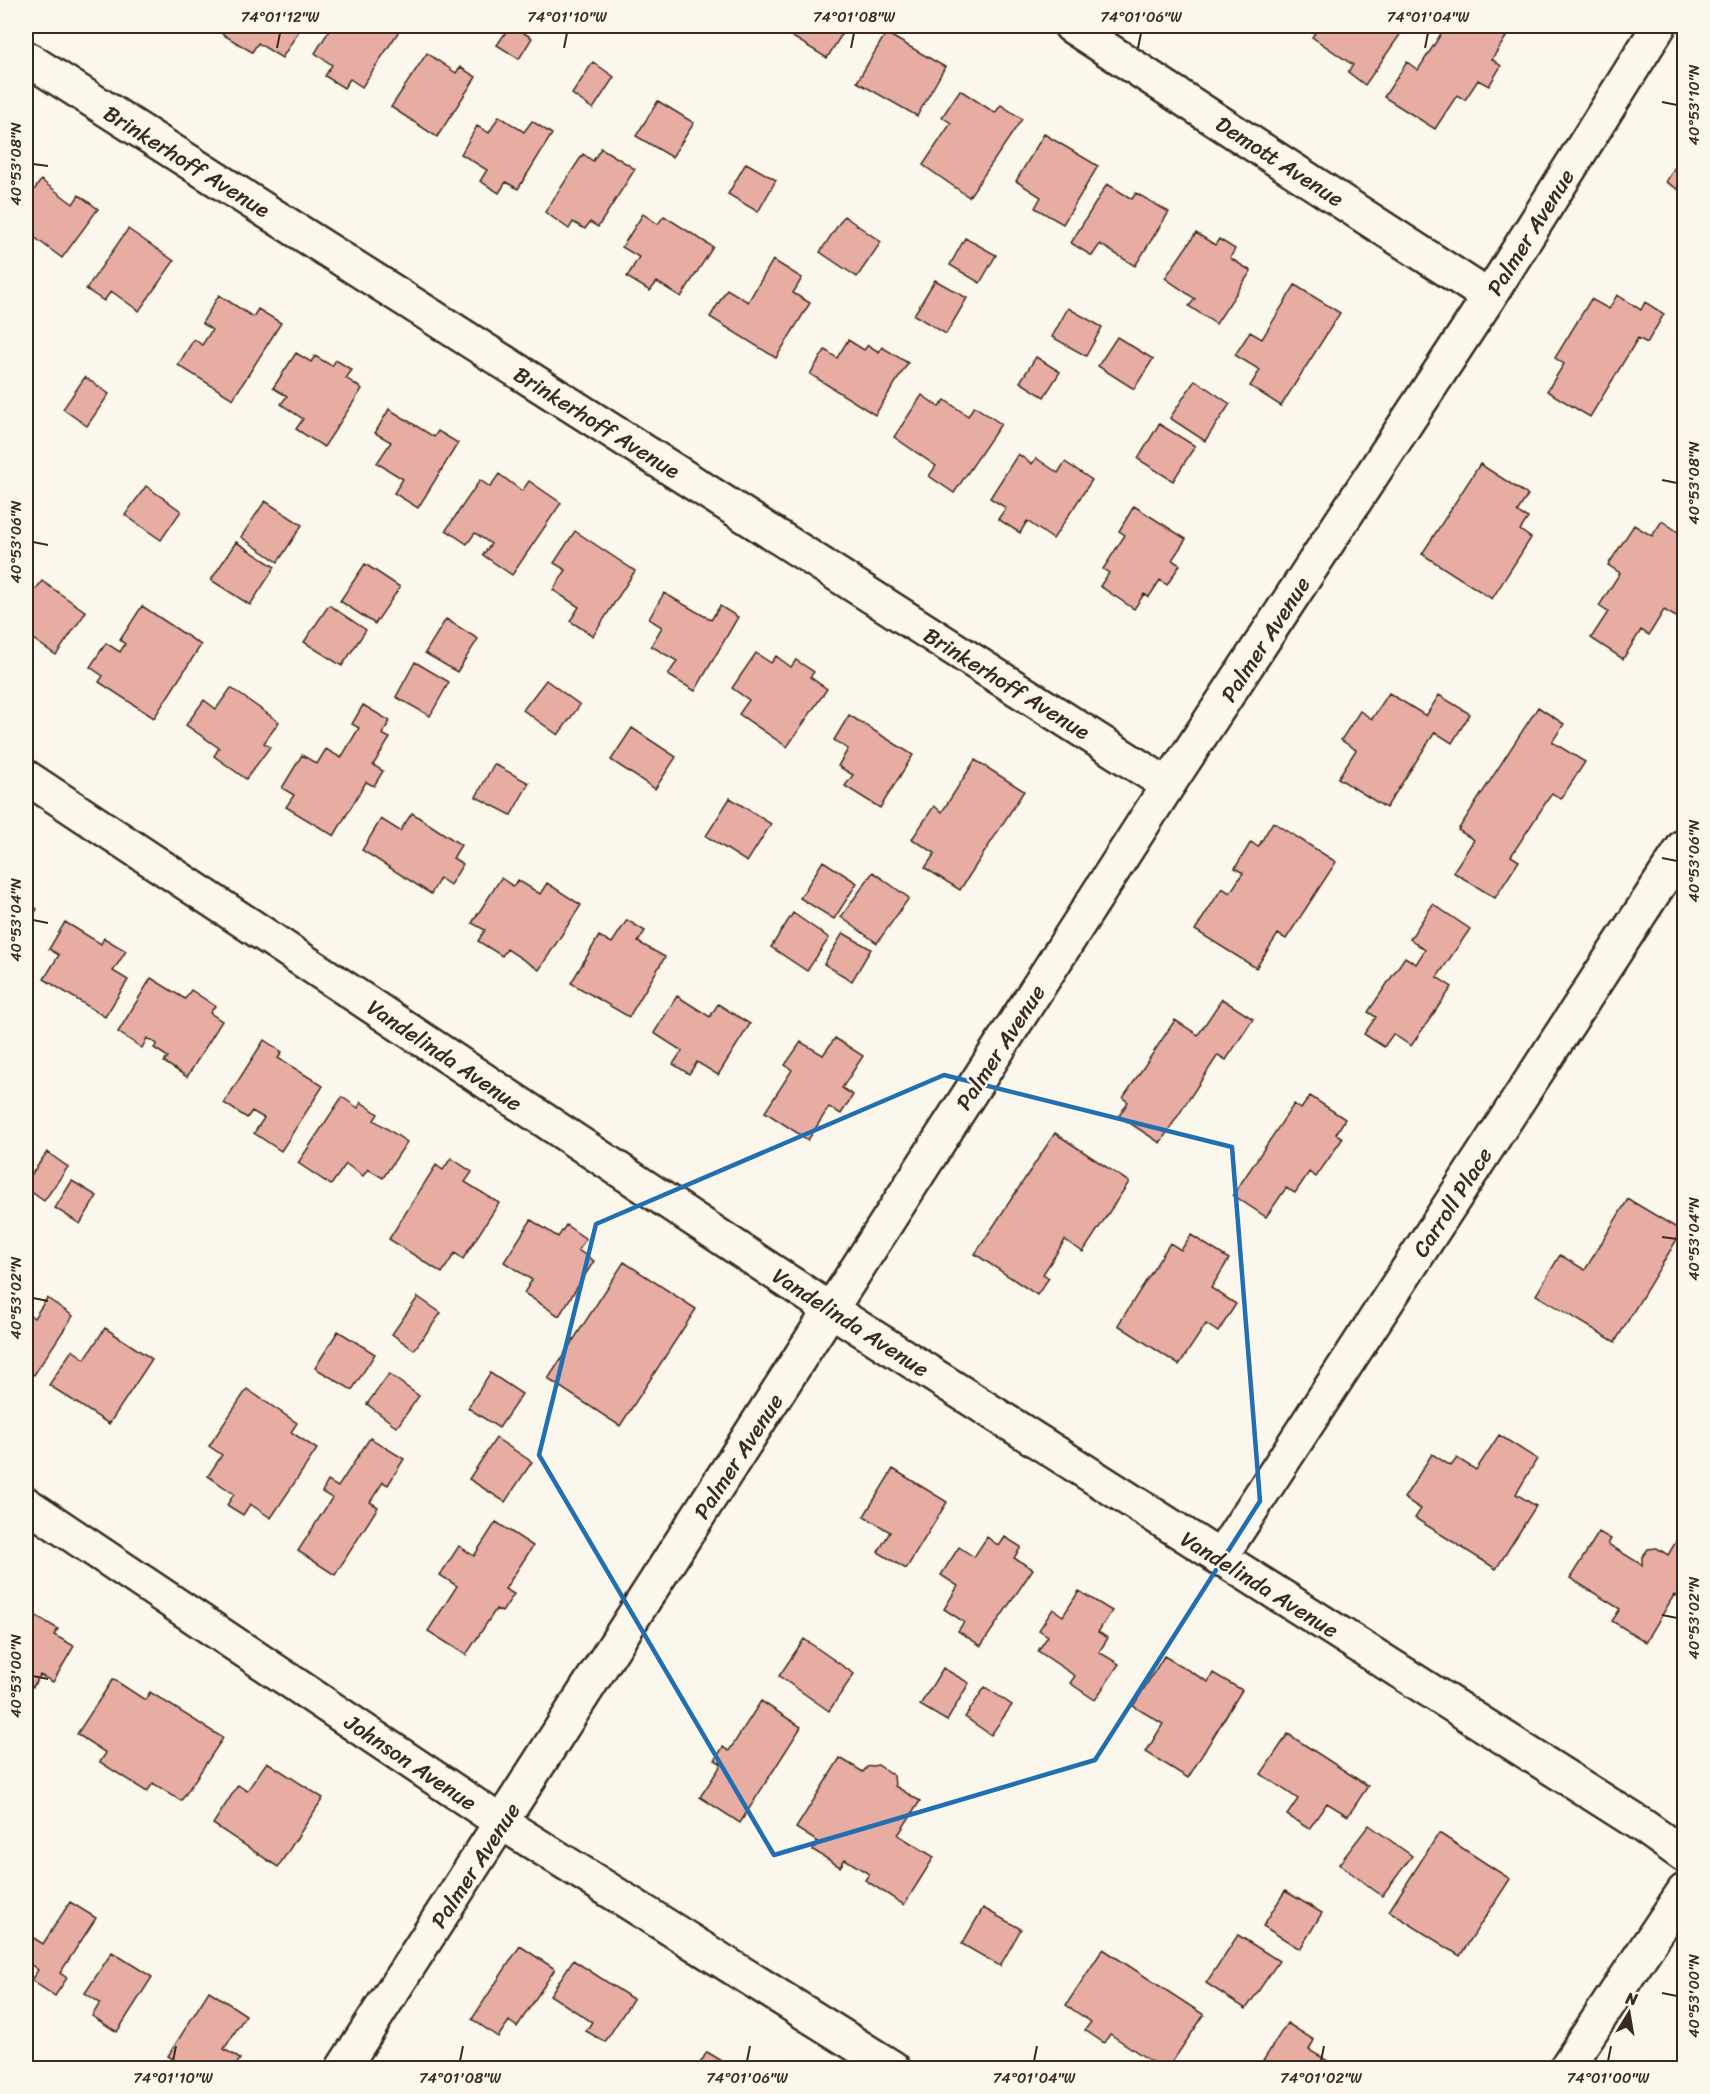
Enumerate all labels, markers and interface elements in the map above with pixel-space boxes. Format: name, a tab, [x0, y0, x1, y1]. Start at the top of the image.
text: 74°01'12"W	[241, 4, 320, 30]
text: 74°01'10"W	[527, 4, 607, 30]
text: 74°01'08"W	[813, 4, 896, 30]
text: 74°01'06"W	[1100, 4, 1182, 30]
text: 74°01'04"W	[1387, 4, 1470, 30]
text: 40°53'10"N	[1681, 64, 1707, 145]
street label: Brinkerhoff Avenue	[96, 94, 278, 229]
street label: Demott Avenue	[1208, 105, 1352, 218]
text: 40°53'08"N	[3, 122, 29, 206]
street label: Palmer Avenue	[1476, 161, 1585, 304]
street label: Brinkerhoff Avenue	[506, 355, 688, 490]
text: 40°53'08"N	[1681, 441, 1707, 525]
text: 40°53'06"N	[3, 500, 29, 583]
street label: Palmer Avenue	[1210, 568, 1321, 710]
street label: Brinkerhoff Avenue	[916, 616, 1098, 751]
text: 40°53'06"N	[1681, 819, 1707, 902]
text: 40°53'04"N	[3, 878, 29, 962]
street label: Palmer Avenue	[945, 976, 1056, 1118]
street label: Vandelinda Avenue	[359, 989, 531, 1122]
street label: Carroll Place	[1402, 1139, 1503, 1265]
text: 40°53'04"N	[1681, 1197, 1707, 1281]
text: 40°53'02"N	[3, 1256, 29, 1340]
street label: Vandelinda Avenue	[764, 1257, 937, 1388]
street label: Palmer Avenue	[683, 1385, 794, 1527]
street label: Vandelinda Avenue	[1173, 1520, 1347, 1649]
text: 40°53'02"N	[1681, 1576, 1707, 1660]
text: 40°53'00"N	[3, 1633, 29, 1718]
street label: Johnson Avenue	[336, 1703, 485, 1821]
street label: Palmer Avenue	[420, 1794, 531, 1936]
text: 40°53'00"N	[1681, 1953, 1707, 2038]
north arrow	[1599, 1983, 1659, 2043]
text: N	[1623, 1983, 1641, 2014]
text: 74°01'10"W	[133, 2065, 213, 2091]
text: 74°01'08"W	[419, 2065, 502, 2091]
text: 74°01'06"W	[706, 2065, 788, 2091]
text: 74°01'04"W	[993, 2065, 1076, 2091]
text: 74°01'02"W	[1280, 2065, 1362, 2091]
text: 74°01'00"W	[1567, 2065, 1650, 2091]

